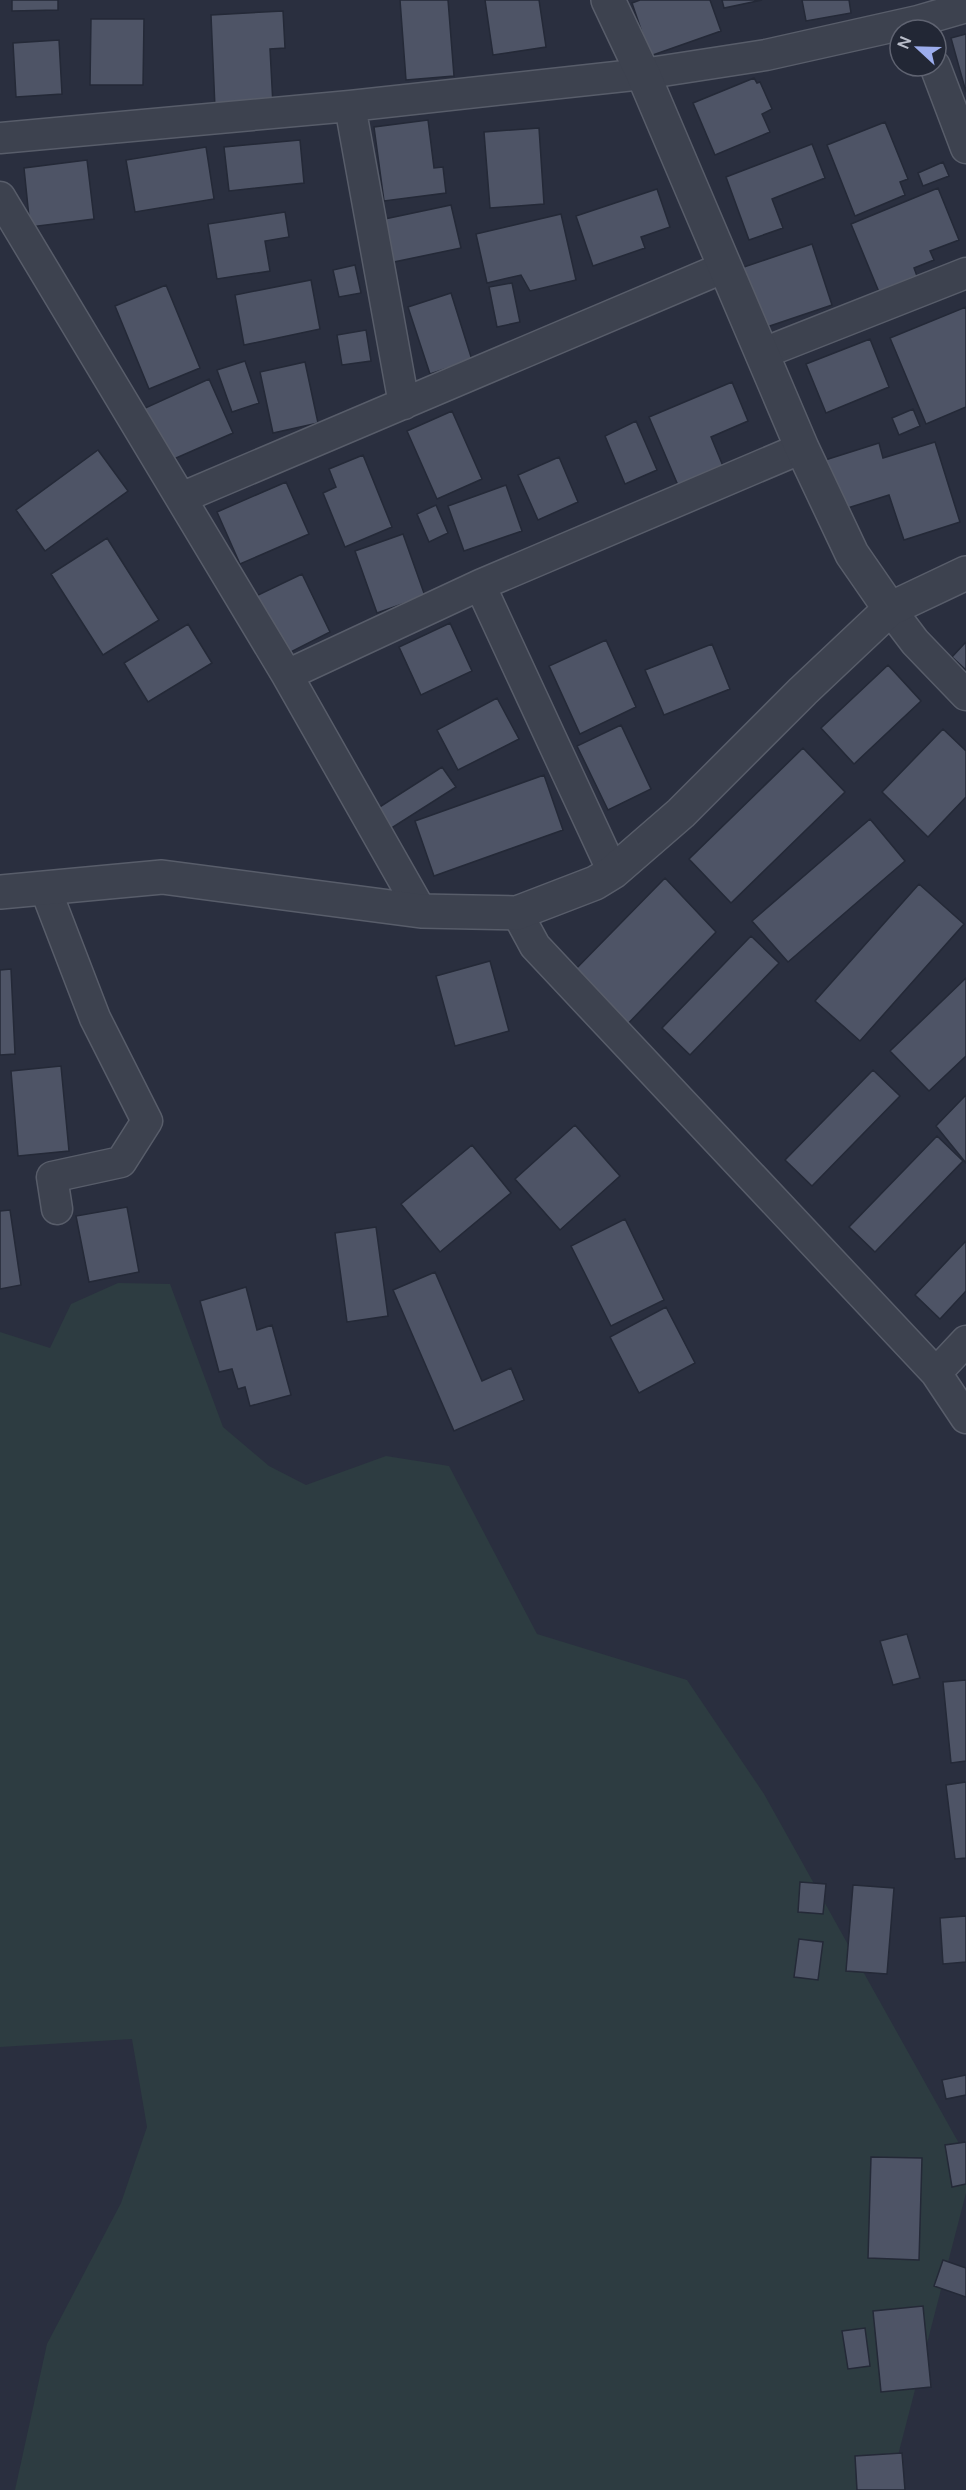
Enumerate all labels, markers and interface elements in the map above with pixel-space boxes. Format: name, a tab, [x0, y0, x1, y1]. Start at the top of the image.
north arrow	[888, 18, 948, 78]
text: N	[892, 33, 916, 52]

